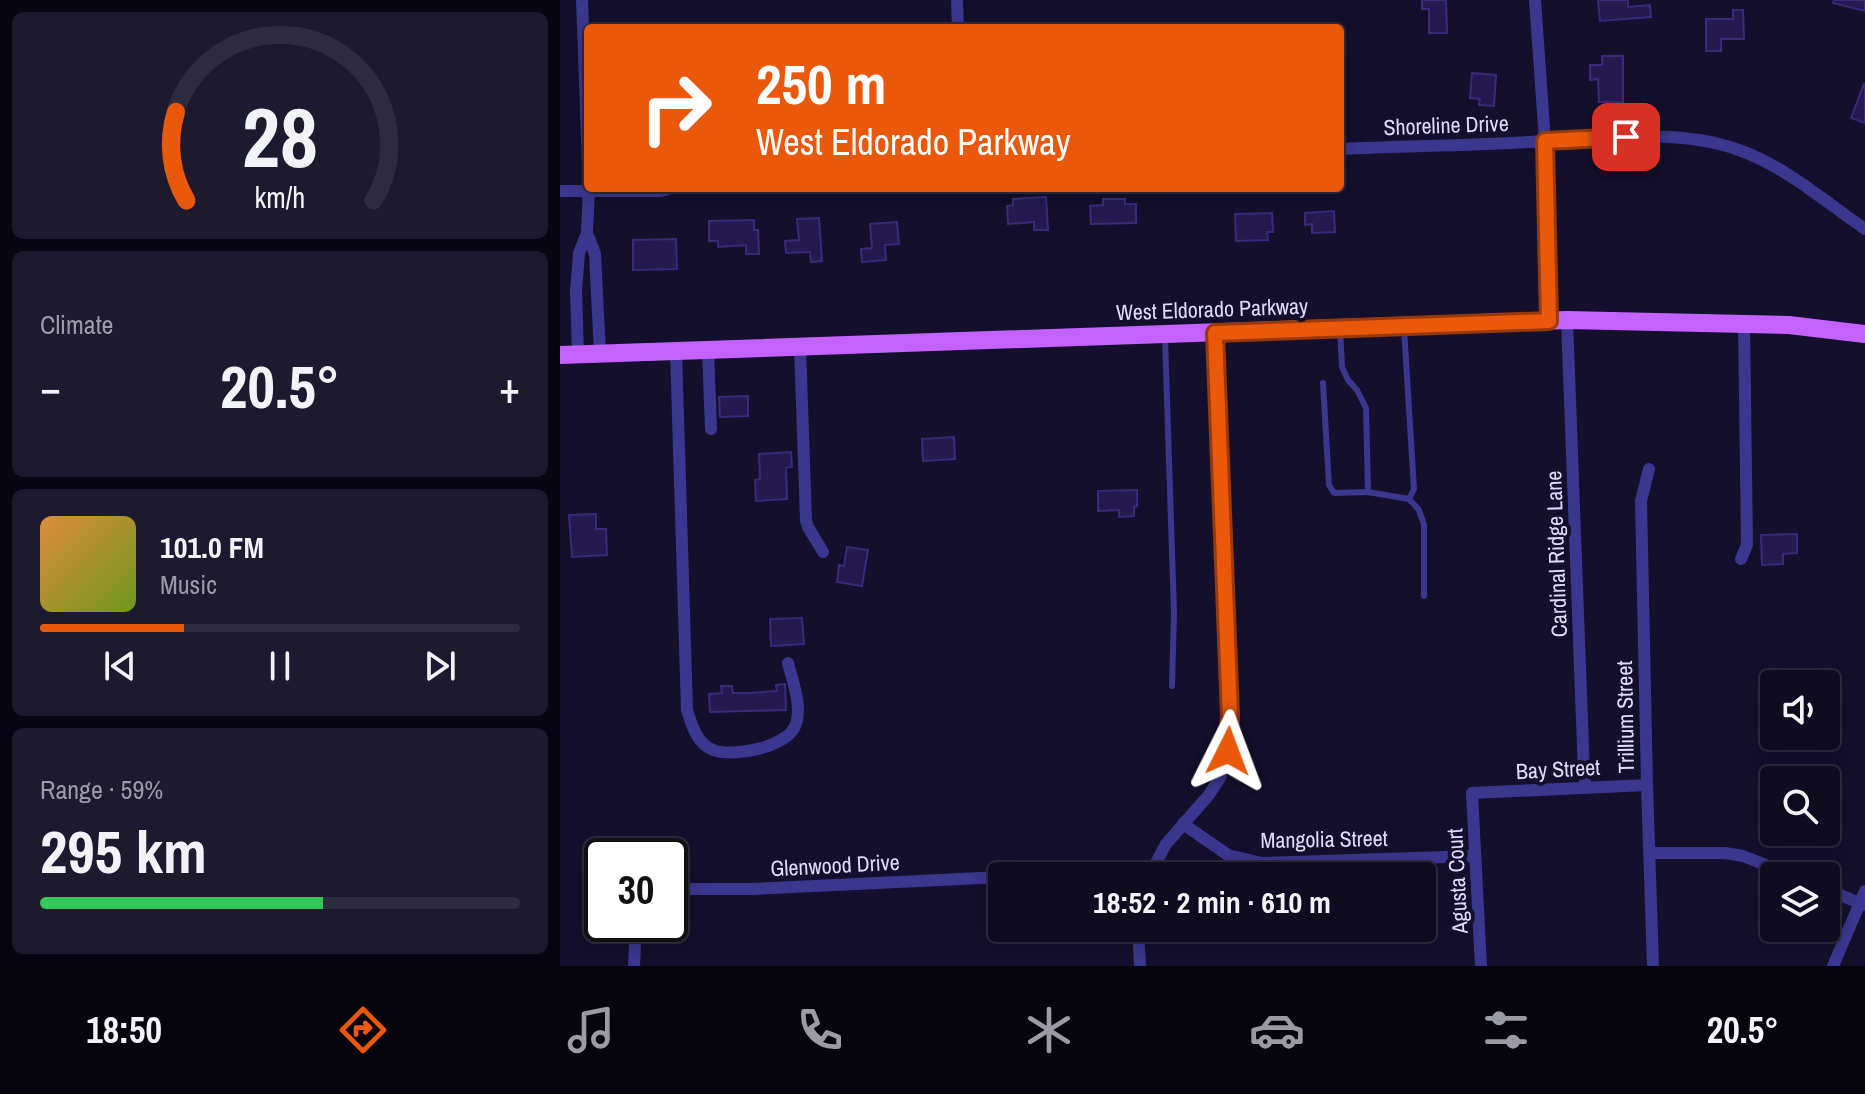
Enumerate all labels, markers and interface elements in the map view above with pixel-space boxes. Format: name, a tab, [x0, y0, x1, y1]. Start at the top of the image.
text: 250 m	[756, 46, 886, 121]
icon: right	[624, 56, 728, 160]
text: 28	[242, 81, 318, 193]
pin	[1592, 103, 1660, 171]
street label: Shoreline Drive	[1383, 108, 1509, 142]
icon: arrive	[1604, 115, 1648, 159]
text: West Eldorado Parkway	[756, 118, 1071, 166]
text: km/h	[255, 178, 305, 217]
street label: West Eldorado Parkway	[1115, 291, 1309, 327]
text: Climate	[40, 307, 113, 342]
text: 20.5°	[220, 346, 340, 427]
text: −	[40, 357, 61, 417]
text: +	[499, 357, 520, 417]
street label: Cardinal Ridge Lane	[1538, 470, 1574, 638]
text: 101.0 FM	[160, 527, 264, 567]
text: Music	[160, 567, 217, 602]
icon: previous	[98, 644, 142, 688]
icon: pause	[258, 644, 302, 688]
icon: next	[418, 644, 462, 688]
street label: Trillium Street	[1609, 660, 1641, 774]
map controls	[1760, 670, 1840, 942]
button: sound	[1760, 670, 1840, 750]
position arrow	[1186, 709, 1270, 793]
street label: Bay Street	[1515, 752, 1601, 786]
button: search	[1760, 766, 1840, 846]
text: Range · 59%	[40, 772, 163, 807]
text: 295 km	[40, 811, 207, 892]
street label: Mangolia Street	[1260, 823, 1388, 855]
street label: Agusta Court	[1439, 828, 1475, 935]
speed limit sign: 30	[584, 838, 688, 942]
street label: Glenwood Drive	[770, 847, 900, 883]
button: layers	[1760, 862, 1840, 942]
text: 18:52 · 2 min · 610 m	[1093, 882, 1331, 922]
icon: directions	[335, 1002, 391, 1058]
icon: music	[563, 1002, 619, 1058]
icon: phone	[792, 1002, 848, 1058]
icon: climate	[1021, 1002, 1077, 1058]
icon: car	[1249, 1002, 1305, 1058]
icon: filters	[1478, 1002, 1534, 1058]
text: 18:50	[86, 1006, 162, 1054]
text: 20.5°	[1707, 1006, 1779, 1054]

